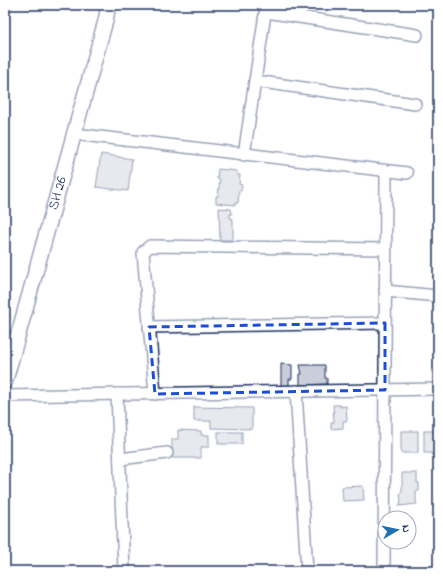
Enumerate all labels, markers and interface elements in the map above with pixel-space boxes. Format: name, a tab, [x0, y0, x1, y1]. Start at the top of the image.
street label: SH 26	[43, 174, 72, 212]
north arrow	[377, 510, 417, 550]
text: N	[397, 524, 414, 534]

